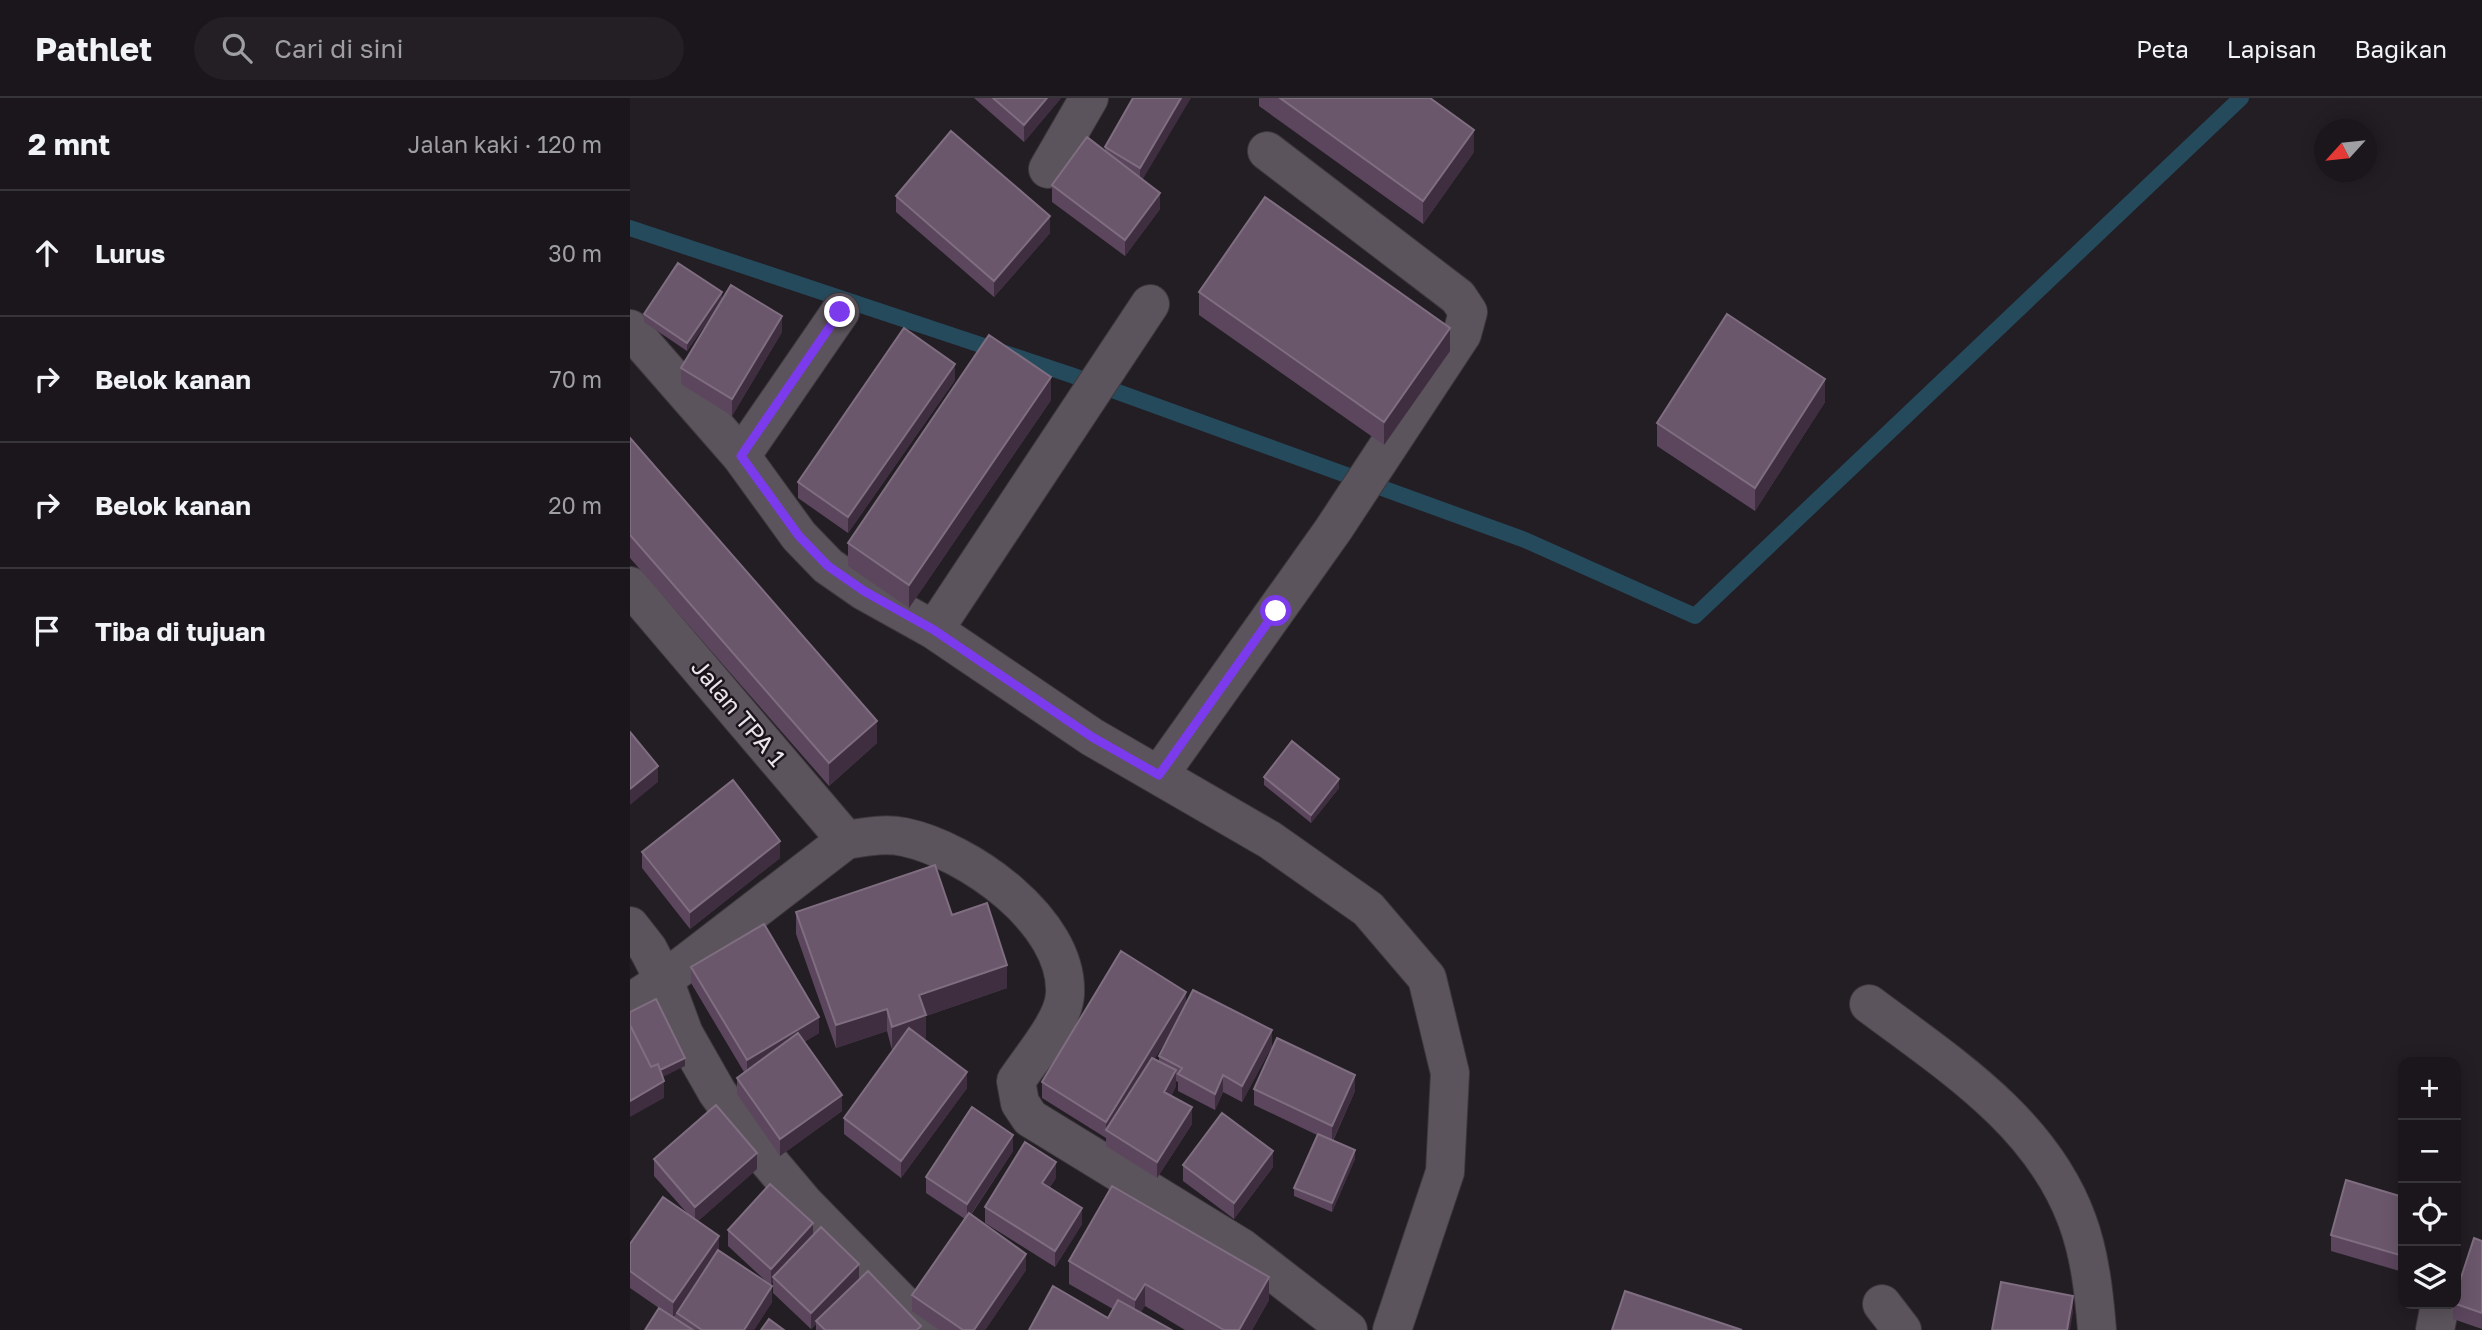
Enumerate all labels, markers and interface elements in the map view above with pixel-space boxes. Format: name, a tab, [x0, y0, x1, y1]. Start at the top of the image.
search box	[194, 17, 684, 80]
text: Pathlet	[35, 29, 152, 68]
icon: search	[218, 29, 256, 67]
text: Cari di sini	[274, 33, 403, 64]
text: Peta	[2136, 34, 2189, 63]
text: Lapisan	[2227, 34, 2317, 63]
text: Bagikan	[2355, 34, 2447, 63]
north arrow	[2314, 119, 2377, 182]
text: 2 mnt	[28, 126, 110, 162]
text: Jalan kaki · 120 m	[408, 130, 602, 158]
icon: ahead	[28, 234, 66, 272]
text: Lurus	[95, 238, 165, 269]
text: 30 m	[548, 239, 602, 267]
route end	[824, 296, 855, 327]
icon: right	[28, 360, 66, 398]
text: Belok kanan	[95, 364, 251, 395]
text: 70 m	[549, 365, 602, 393]
icon: right	[28, 486, 66, 524]
text: Belok kanan	[95, 490, 251, 521]
text: 20 m	[548, 491, 602, 519]
route start	[1260, 595, 1291, 626]
icon: arrive	[28, 612, 66, 650]
text: Tiba di tujuan	[95, 616, 265, 647]
street label: Jalan TPA 1	[686, 652, 792, 772]
map controls	[2398, 1057, 2461, 1309]
button: +	[2398, 1057, 2461, 1120]
button: −	[2398, 1120, 2461, 1183]
button: locate	[2398, 1183, 2461, 1246]
button: layers	[2398, 1246, 2461, 1309]

